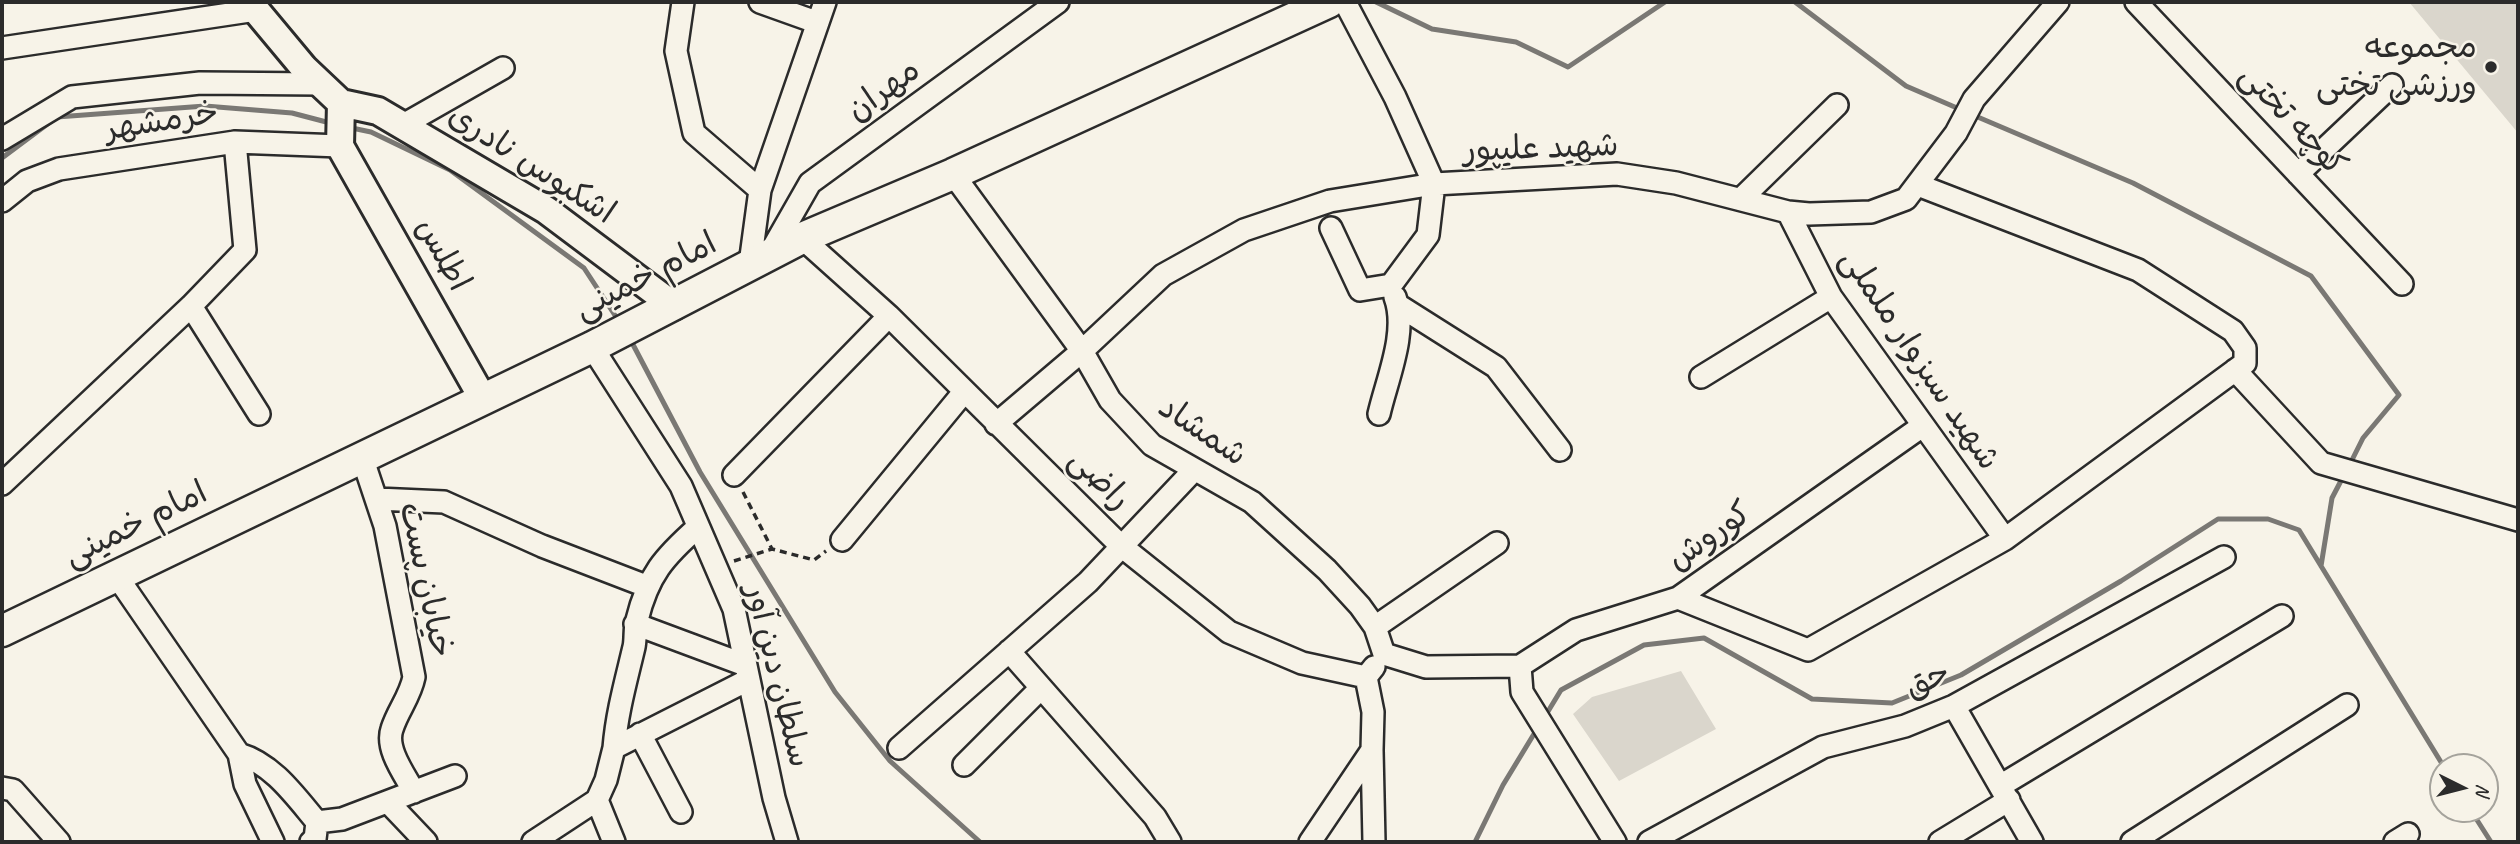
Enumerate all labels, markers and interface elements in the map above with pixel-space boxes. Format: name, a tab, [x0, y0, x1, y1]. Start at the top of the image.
place label: مجموعه ورزشی تختی	[2316, 28, 2477, 106]
street label: مهران	[839, 51, 929, 131]
street label: کوچه تختی	[2230, 57, 2354, 185]
marker: مجموعه ورزشی تختی	[2483, 59, 2499, 75]
street label: خرمشهر	[103, 94, 221, 150]
street label: اشکبوس نادری	[440, 96, 622, 234]
street label: شهید علیپور	[1463, 127, 1619, 171]
street label: اطلس	[406, 211, 478, 299]
street label: امام خمینی	[568, 224, 724, 330]
street label: شهید سبزوار ململی	[1830, 242, 2008, 478]
street label: شمشاد	[1150, 388, 1254, 476]
street label: راضی	[1060, 441, 1138, 519]
street label: امام خمینی	[58, 473, 214, 577]
street label: کوروش	[1660, 494, 1760, 580]
street label: خیابان پست	[389, 499, 461, 661]
street label: سلطان دین آور	[735, 580, 819, 772]
street label: حق	[1899, 654, 1957, 708]
north arrow	[2429, 753, 2499, 823]
text: N	[2470, 783, 2495, 797]

